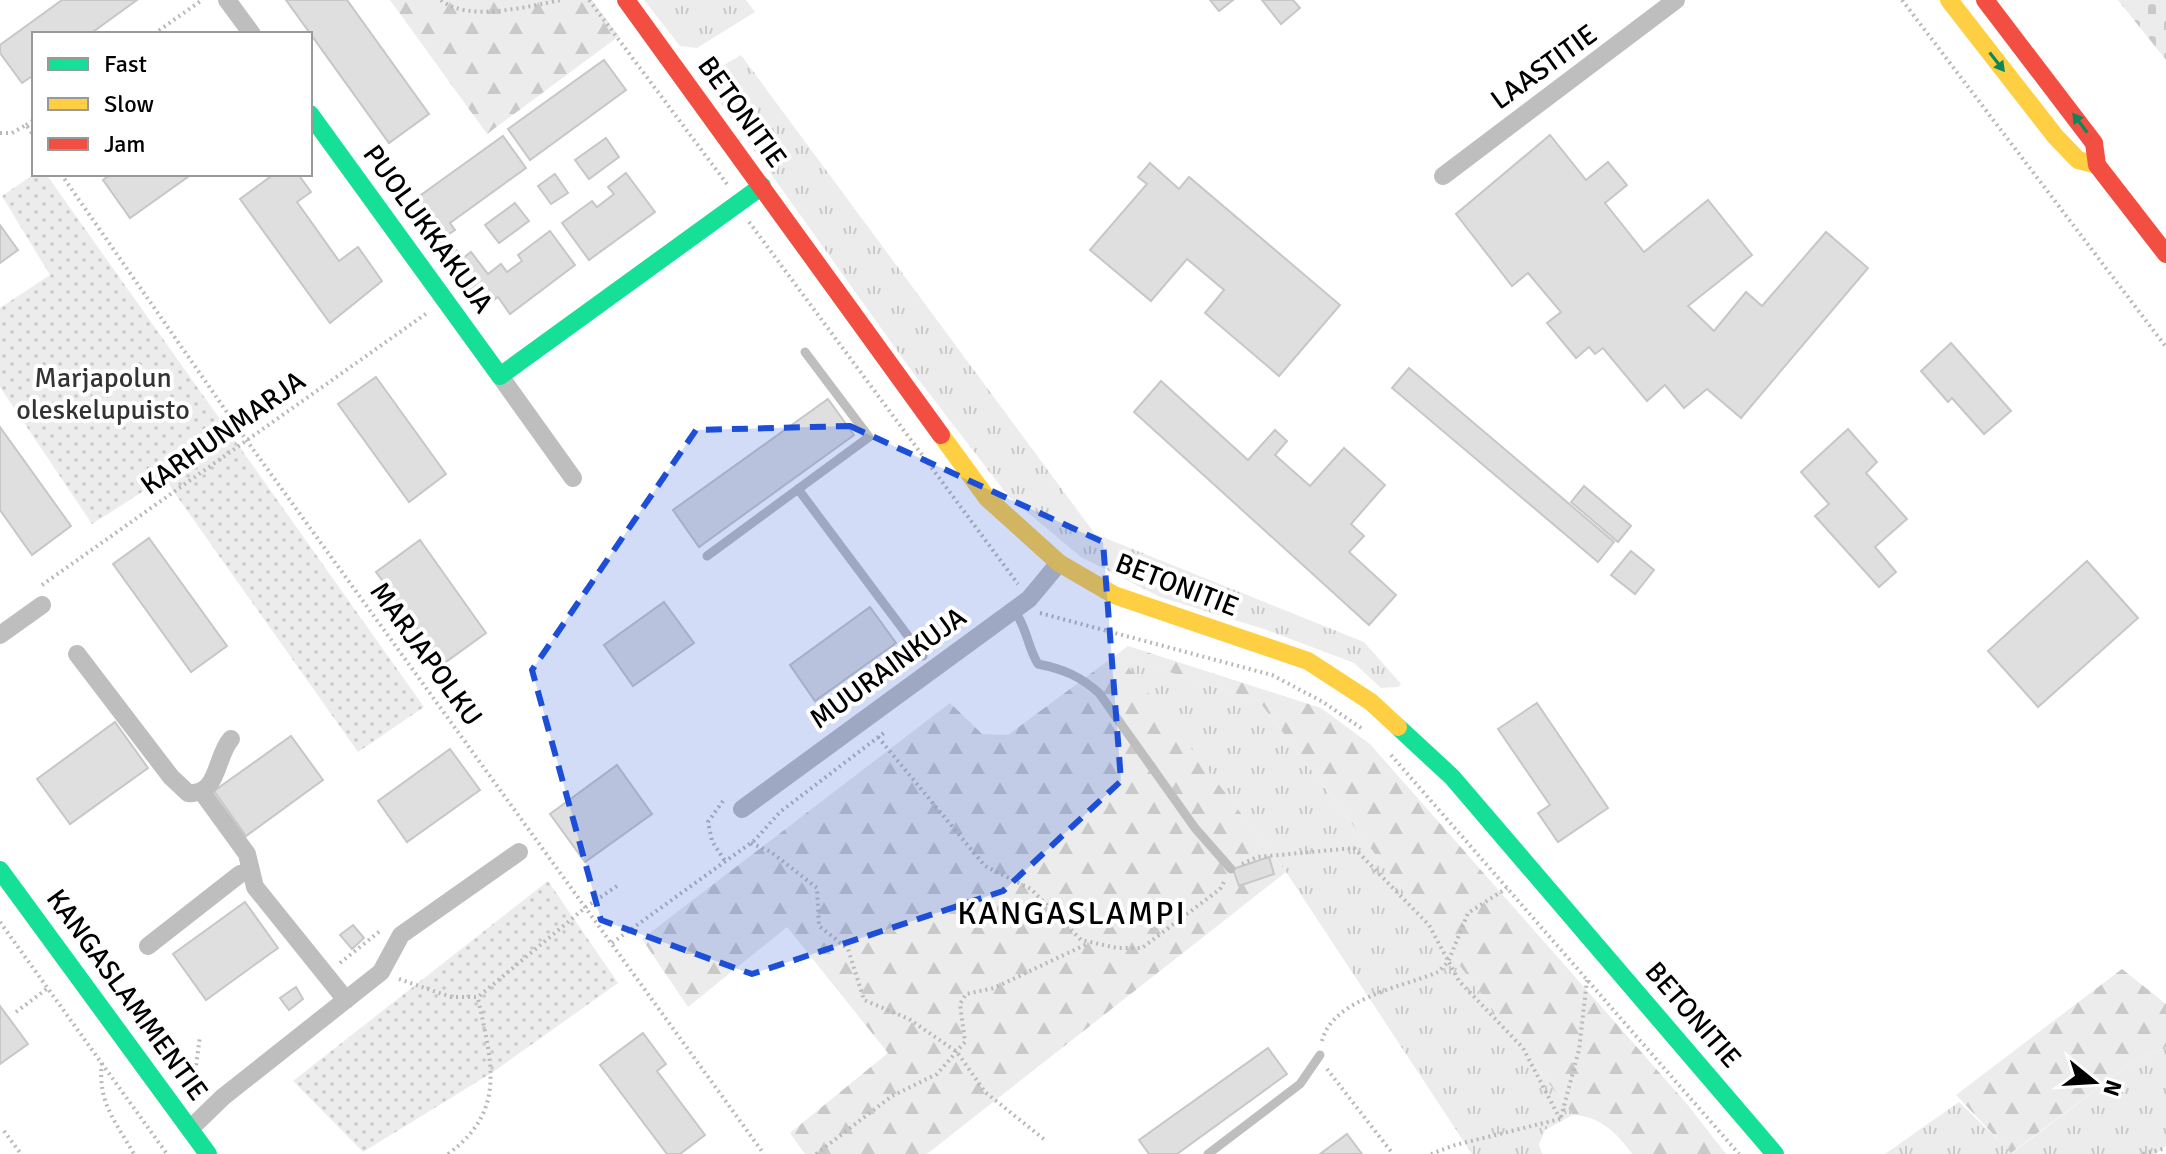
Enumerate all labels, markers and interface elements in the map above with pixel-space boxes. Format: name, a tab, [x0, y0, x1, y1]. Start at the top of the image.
street label: LAASTITIE	[1484, 17, 1604, 117]
legend	[32, 32, 312, 176]
text: Fast	[104, 49, 147, 79]
street label: BETONITIE	[690, 50, 794, 174]
one-way arrow	[1988, 51, 2005, 72]
text: Slow	[104, 89, 154, 119]
one-way arrow	[2072, 113, 2088, 133]
text: Jam	[104, 129, 145, 159]
street label: PUOLUKKAKUJA	[356, 138, 500, 320]
park label: Marjapolun oleskelupuisto	[16, 361, 190, 427]
street label: KARHUNMARJA	[134, 364, 312, 502]
street label: BETONITIE	[1111, 546, 1243, 624]
street label: MARJAPOLKU	[362, 575, 490, 733]
street label: MUURAINKUJA	[803, 600, 973, 736]
street label: KANGASLAMMENTIE	[39, 883, 215, 1107]
district label: KANGASLAMPI	[957, 894, 1187, 933]
street label: BETONITIE	[1638, 955, 1748, 1075]
north arrow	[2054, 1042, 2134, 1122]
text: N	[2097, 1077, 2128, 1099]

